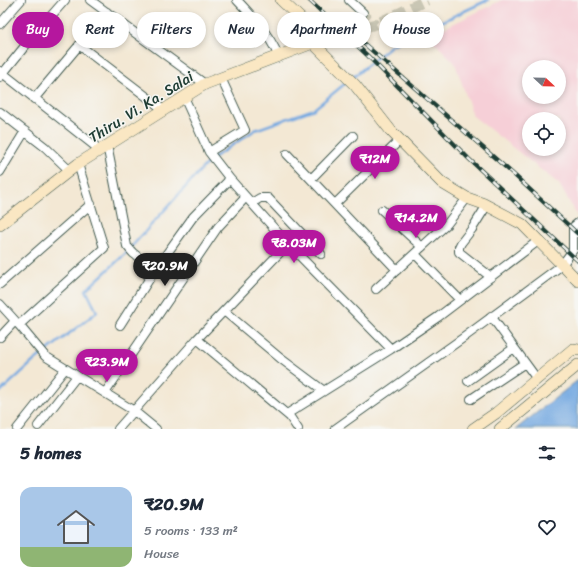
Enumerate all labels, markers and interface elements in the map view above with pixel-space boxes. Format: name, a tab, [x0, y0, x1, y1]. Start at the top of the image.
chip: Buy	[12, 12, 64, 48]
chip: Rent	[72, 12, 129, 48]
chip: Filters	[137, 12, 206, 48]
chip: New	[214, 12, 269, 48]
chip: Apartment	[277, 12, 371, 48]
chip: House	[379, 12, 444, 48]
north arrow	[522, 60, 566, 104]
map controls	[522, 60, 566, 156]
street label: Thiru. Vi. Ka. Salai	[83, 64, 200, 150]
button: locate	[522, 112, 566, 156]
pin: ₹12M	[351, 146, 399, 180]
text: ₹12M	[360, 147, 390, 170]
pin: ₹14.2M	[383, 205, 449, 239]
text: ₹14.2M	[394, 206, 438, 229]
pin: ₹8.03M	[261, 230, 327, 264]
text: ₹8.03M	[271, 231, 317, 254]
pin: ₹20.9M	[132, 253, 198, 287]
text: ₹20.9M	[142, 254, 188, 277]
pin: ₹23.9M	[74, 349, 140, 383]
text: ₹23.9M	[85, 350, 129, 373]
text: 5 homes	[20, 438, 81, 468]
icon: filters	[536, 442, 558, 464]
text: ₹20.9M	[144, 489, 204, 519]
icon: home	[52, 503, 100, 551]
icon: heart	[536, 516, 558, 538]
text: 5 rooms · 133 m²	[144, 519, 238, 542]
text: House	[144, 542, 179, 565]

